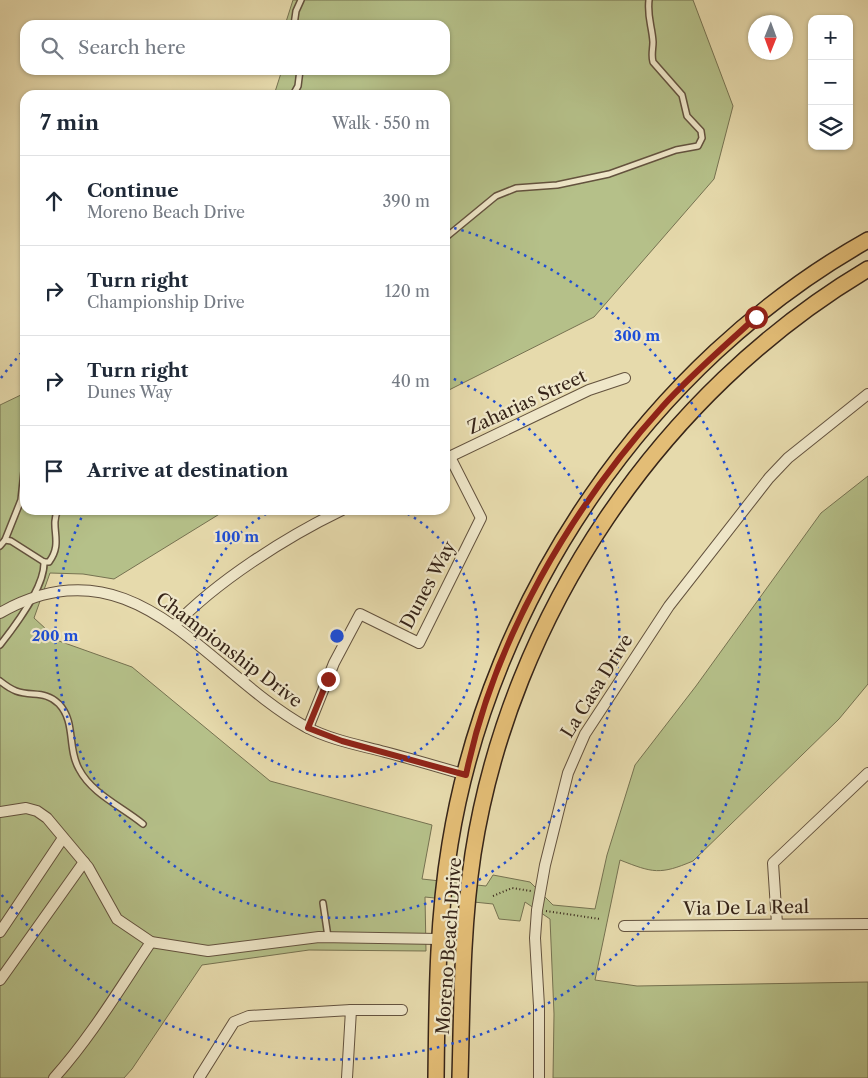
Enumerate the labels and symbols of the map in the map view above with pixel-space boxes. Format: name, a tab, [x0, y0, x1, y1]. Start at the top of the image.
north arrow	[748, 15, 793, 60]
route start	[745, 306, 768, 329]
text: 300 m	[614, 326, 660, 345]
street label: Zaharias Street	[464, 365, 591, 439]
text: 100 m	[215, 527, 259, 546]
street label: Dunes Way	[396, 537, 461, 633]
street label: Championship Drive	[151, 588, 307, 712]
text: 200 m	[32, 626, 78, 645]
centre of rings	[328, 627, 346, 645]
street label: La Casa Drive	[556, 630, 638, 742]
route end	[317, 668, 340, 691]
street label: Moreno Beach Drive	[432, 857, 466, 1035]
street label: Via De La Real	[682, 896, 809, 920]

